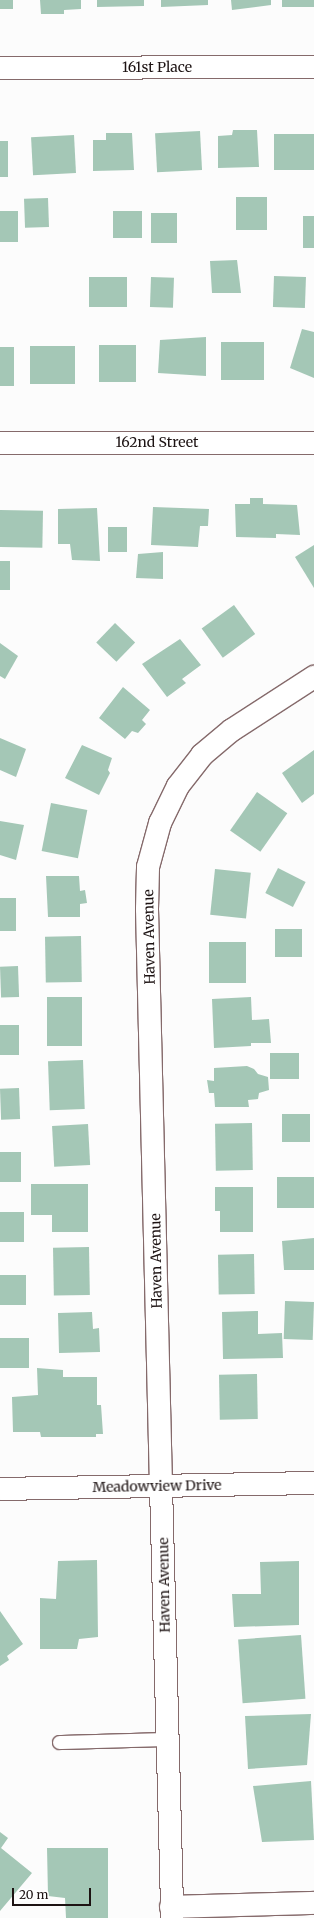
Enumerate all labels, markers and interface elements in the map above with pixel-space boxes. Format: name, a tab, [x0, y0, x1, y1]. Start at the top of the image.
street label: 161st Place	[122, 59, 192, 75]
street label: 162nd Street	[115, 434, 199, 450]
street label: Haven Avenue	[140, 889, 158, 985]
street label: Haven Avenue	[147, 1213, 165, 1309]
street label: Meadowview Drive	[92, 1476, 222, 1496]
street label: Haven Avenue	[155, 1537, 173, 1633]
scale bar	[14, 1880, 93, 1906]
text: 20 m	[19, 1887, 48, 1902]

